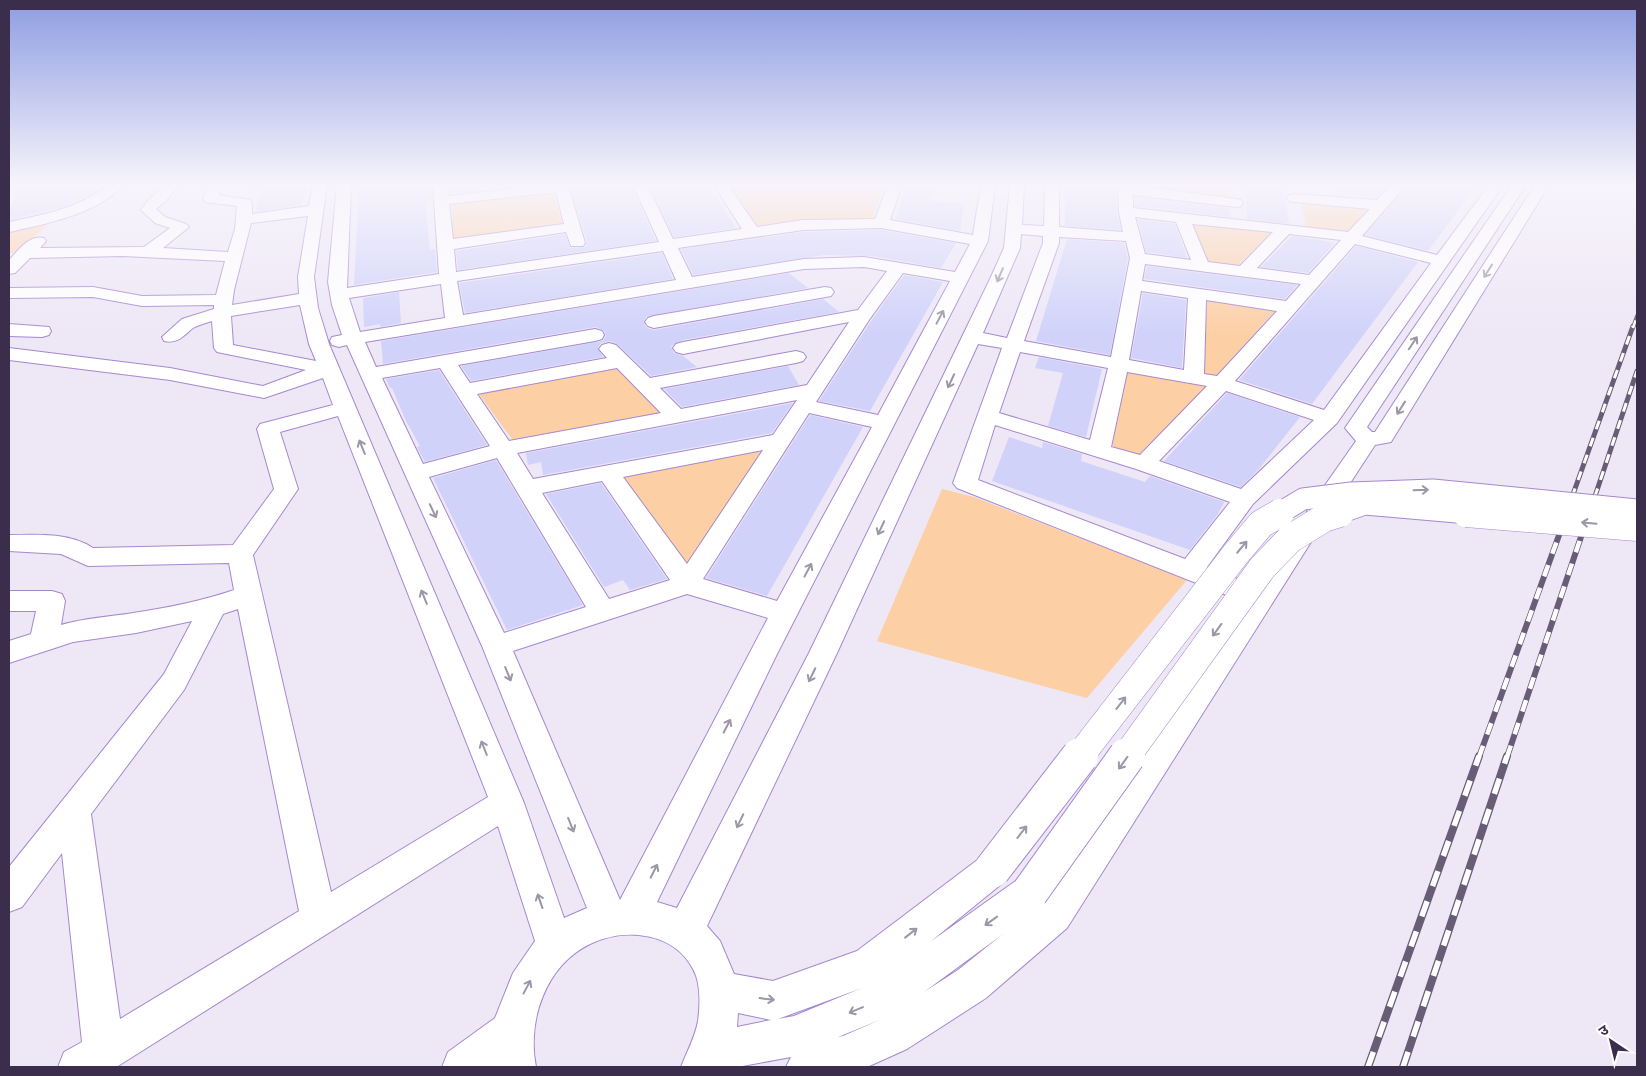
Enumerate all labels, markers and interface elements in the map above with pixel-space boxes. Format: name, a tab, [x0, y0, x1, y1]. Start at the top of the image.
one-way arrow	[1482, 263, 1492, 277]
one-way arrow	[995, 267, 1005, 282]
one-way arrow	[935, 310, 945, 325]
one-way arrow	[1408, 336, 1418, 350]
one-way arrow	[945, 374, 955, 389]
one-way arrow	[1396, 401, 1406, 415]
one-way arrow	[356, 440, 366, 455]
one-way arrow	[1413, 486, 1429, 495]
one-way arrow	[429, 503, 439, 518]
one-way arrow	[1581, 518, 1597, 528]
one-way arrow	[876, 521, 886, 536]
one-way arrow	[1236, 540, 1247, 553]
one-way arrow	[803, 562, 813, 577]
one-way arrow	[418, 590, 427, 605]
one-way arrow	[1212, 623, 1222, 637]
one-way arrow	[504, 666, 514, 681]
one-way arrow	[807, 667, 816, 682]
one-way arrow	[1116, 696, 1126, 710]
one-way arrow	[722, 719, 732, 734]
one-way arrow	[479, 741, 489, 756]
one-way arrow	[1118, 756, 1128, 770]
one-way arrow	[735, 813, 744, 828]
one-way arrow	[567, 817, 576, 832]
one-way arrow	[1017, 825, 1027, 839]
one-way arrow	[649, 864, 659, 879]
one-way arrow	[535, 893, 544, 909]
one-way arrow	[984, 916, 998, 926]
one-way arrow	[905, 927, 918, 938]
one-way arrow	[522, 979, 532, 994]
one-way arrow	[758, 994, 774, 1004]
one-way arrow	[849, 1006, 864, 1016]
north arrow	[1586, 1016, 1636, 1066]
text: उ	[1596, 1021, 1613, 1040]

